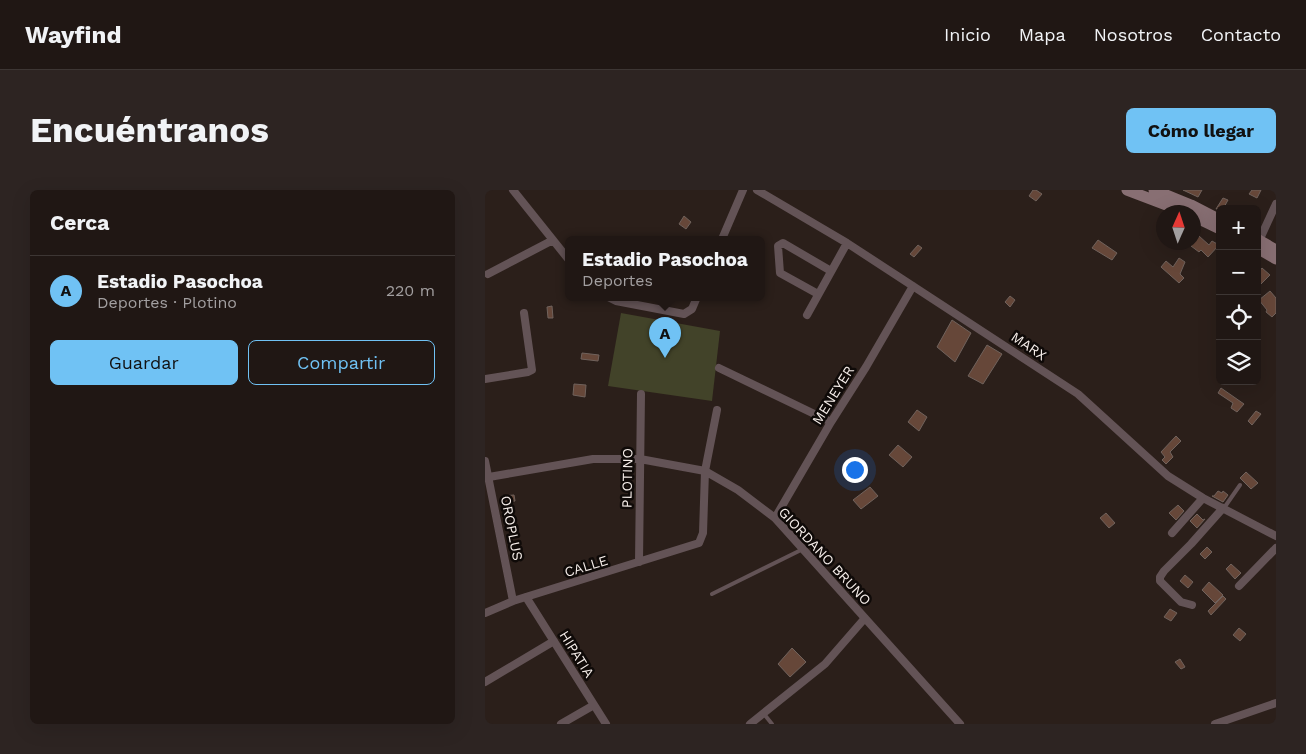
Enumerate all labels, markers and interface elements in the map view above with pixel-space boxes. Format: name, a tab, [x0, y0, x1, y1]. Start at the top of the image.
text: Wayfind	[25, 21, 121, 49]
text: Inicio	[944, 24, 991, 45]
text: Mapa	[1019, 24, 1066, 45]
text: Nosotros	[1094, 24, 1173, 45]
text: Contacto	[1201, 24, 1281, 45]
button: Cómo llegar	[1126, 108, 1276, 153]
text: Encuéntranos	[30, 109, 269, 151]
north arrow	[1156, 205, 1201, 250]
map controls	[1216, 205, 1261, 385]
button: +	[1216, 205, 1261, 250]
text: Cerca	[50, 210, 109, 235]
popup	[565, 236, 765, 301]
text: Estadio Pasochoa	[582, 248, 748, 271]
button: −	[1216, 250, 1261, 295]
text: Estadio Pasochoa	[97, 270, 263, 293]
text: Deportes	[582, 271, 653, 290]
text: A	[61, 281, 71, 300]
text: 220 m	[386, 281, 435, 300]
text: Deportes · Plotino	[97, 293, 237, 312]
button: locate	[1216, 295, 1261, 340]
pin: A	[649, 317, 681, 358]
street label: MARX	[1008, 328, 1050, 364]
button: Guardar	[50, 340, 238, 385]
button: Compartir	[248, 340, 435, 385]
button: layers	[1216, 340, 1261, 385]
street label: MENEYER	[809, 363, 857, 427]
street label: PLOTINO	[618, 448, 636, 508]
your location	[842, 457, 868, 483]
street label: OROPLUS	[498, 494, 526, 562]
street label: GIORDANO BRUNO	[776, 504, 874, 608]
street label: CALLE	[562, 552, 610, 580]
street label: HIPATIA	[556, 628, 598, 680]

